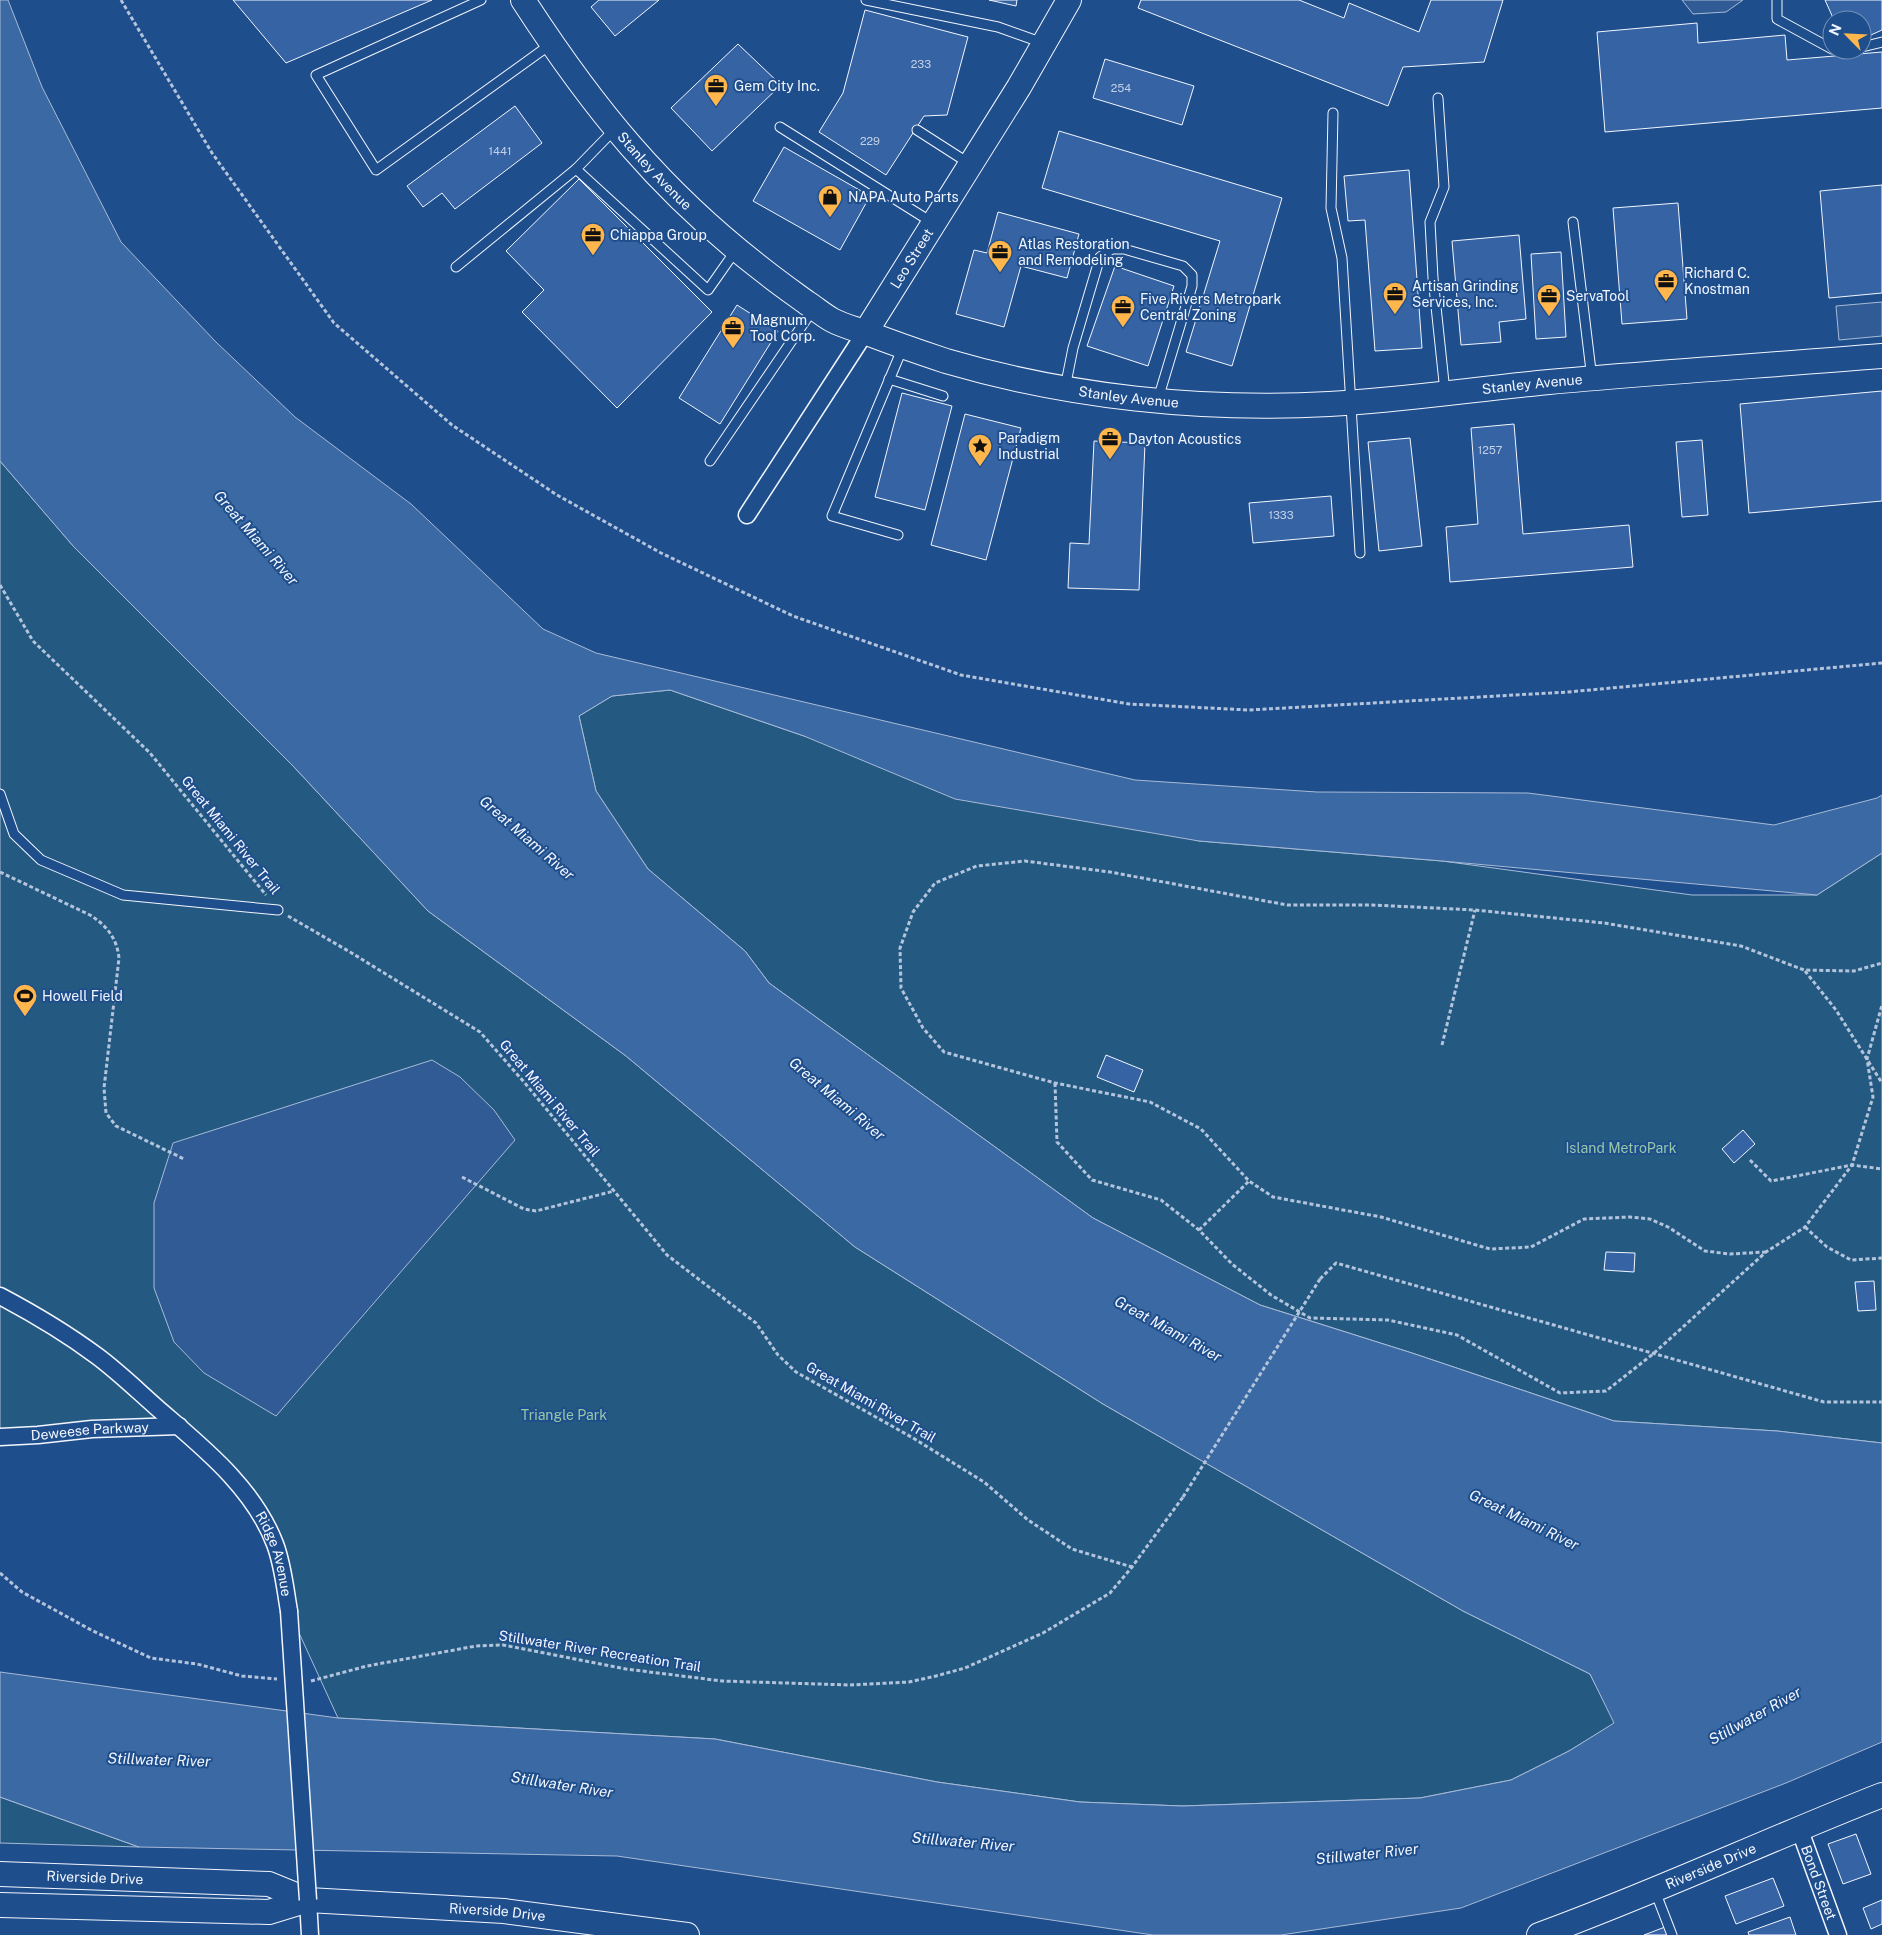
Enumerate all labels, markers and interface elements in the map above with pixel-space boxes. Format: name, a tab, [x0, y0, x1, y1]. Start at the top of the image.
north arrow	[1822, 10, 1872, 60]
text: N	[1826, 21, 1845, 38]
house number: 233	[911, 58, 931, 70]
office icon: Gem City Inc.	[703, 73, 729, 107]
place label: Gem City Inc.	[734, 78, 820, 94]
house number: 254	[1111, 82, 1131, 94]
street label: Stanley Avenue	[614, 129, 695, 213]
house number: 229	[860, 135, 880, 147]
house number: 1441	[489, 145, 511, 157]
shop icon: NAPA Auto Parts	[817, 184, 843, 218]
place label: NAPA Auto Parts	[848, 189, 959, 205]
office icon: Chiappa Group	[580, 222, 606, 256]
street label: Leo Street	[887, 225, 936, 291]
place label: Chiappa Group	[610, 227, 707, 243]
place label: Atlas Restoration and Remodeling	[1018, 236, 1130, 268]
office icon: Atlas Restoration and Remodeling	[987, 239, 1013, 273]
place label: Richard C. Knostman	[1684, 265, 1750, 297]
office icon: Richard C. Knostman	[1653, 268, 1679, 302]
place label: Artisan Grinding Services, Inc.	[1412, 278, 1519, 310]
office icon: Artisan Grinding Services, Inc.	[1382, 281, 1408, 315]
office icon: ServaTool	[1536, 283, 1562, 317]
place label: ServaTool	[1566, 288, 1629, 304]
place label: Five Rivers Metropark Central Zoning	[1140, 291, 1282, 323]
office icon: Five Rivers Metropark Central Zoning	[1110, 294, 1136, 328]
place label: Magnum Tool Corp.	[750, 312, 815, 344]
office icon: Magnum Tool Corp.	[720, 315, 746, 349]
street label: Stanley Avenue	[1481, 371, 1583, 397]
street label: Stanley Avenue	[1077, 383, 1179, 411]
office icon: Dayton Acoustics	[1097, 426, 1123, 460]
place label: Paradigm Industrial	[998, 430, 1060, 462]
place label: Dayton Acoustics	[1128, 431, 1241, 447]
place icon: Paradigm Industrial	[967, 433, 993, 467]
house number: 1257	[1478, 444, 1503, 456]
water label: Great Miami River	[211, 487, 302, 589]
house number: 1333	[1268, 509, 1294, 521]
street label: Great Miami River Trail	[178, 773, 284, 897]
water label: Great Miami River	[477, 792, 578, 884]
sports icon: Howell Field	[12, 983, 38, 1017]
place label: Howell Field	[42, 988, 123, 1004]
street label: Great Miami River Trail	[496, 1036, 604, 1160]
water label: Great Miami River	[786, 1054, 889, 1144]
park label: Island MetroPark	[1565, 1140, 1677, 1156]
water label: Great Miami River	[1112, 1292, 1225, 1365]
street label: Great Miami River Trail	[803, 1358, 939, 1446]
park label: Triangle Park	[521, 1407, 607, 1423]
street label: Deweese Parkway	[30, 1419, 150, 1443]
water label: Great Miami River	[1467, 1486, 1582, 1554]
street label: Ridge Avenue	[252, 1509, 295, 1598]
street label: Stillwater River Recreation Trail	[497, 1627, 703, 1675]
water label: Stillwater River	[1706, 1683, 1804, 1748]
water label: Stillwater River	[107, 1749, 211, 1770]
water label: Stillwater River	[510, 1768, 615, 1801]
water label: Stillwater River	[911, 1829, 1015, 1854]
water label: Stillwater River	[1315, 1840, 1419, 1867]
street label: Riverside Drive	[1663, 1840, 1758, 1892]
street label: Bond Street	[1798, 1843, 1840, 1922]
street label: Riverside Drive	[46, 1868, 144, 1887]
street label: Riverside Drive	[449, 1900, 547, 1924]

